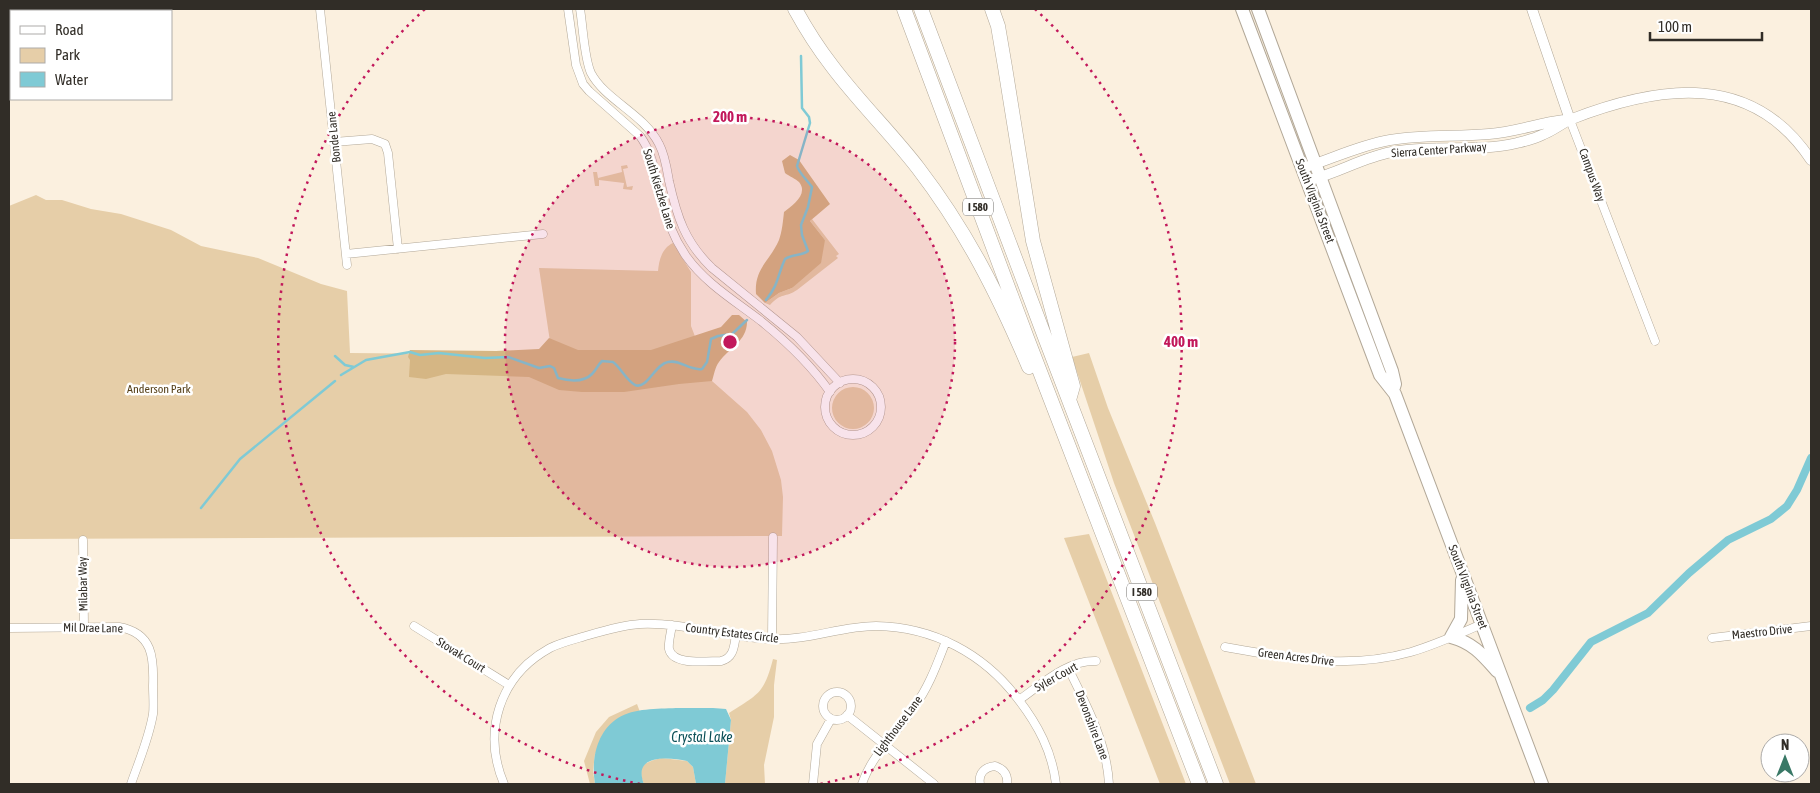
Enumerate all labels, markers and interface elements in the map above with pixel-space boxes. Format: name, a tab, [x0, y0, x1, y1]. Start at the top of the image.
legend	[10, 10, 172, 100]
scale bar	[1650, 10, 1762, 42]
text: 100 m	[1658, 18, 1692, 35]
text: Road	[55, 21, 84, 38]
text: Park	[55, 46, 80, 63]
text: Water	[55, 71, 88, 88]
text: 200 m	[713, 108, 747, 125]
street label: Bonde Lane	[324, 111, 344, 163]
street label: Sierra Center Parkway	[1391, 140, 1487, 160]
street label: Campus Way	[1576, 146, 1608, 204]
street label: South Kietzke Lane	[640, 147, 678, 231]
street label: South Virginia Street	[1292, 157, 1338, 246]
road number: I 580	[963, 198, 993, 216]
centre of rings	[721, 333, 739, 351]
text: 400 m	[1163, 333, 1198, 350]
park label: Anderson Park	[127, 382, 192, 396]
street label: South Virginia Street	[1445, 543, 1491, 632]
street label: Milabar Way	[76, 556, 90, 612]
road number: I 580	[1127, 584, 1157, 600]
street label: Mil Drae Lane	[63, 620, 123, 636]
street label: Country Estates Circle	[685, 620, 779, 646]
street label: Maestro Drive	[1731, 622, 1793, 642]
street label: Stovak Court	[434, 635, 488, 676]
street label: Green Acres Drive	[1257, 645, 1335, 669]
street label: Syler Court	[1032, 659, 1081, 695]
street label: Devonshire Lane	[1072, 688, 1112, 762]
street label: Lighthouse Lane	[871, 693, 925, 759]
water label: Crystal Lake	[671, 729, 733, 745]
north arrow	[1760, 733, 1810, 783]
text: N	[1781, 737, 1789, 753]

